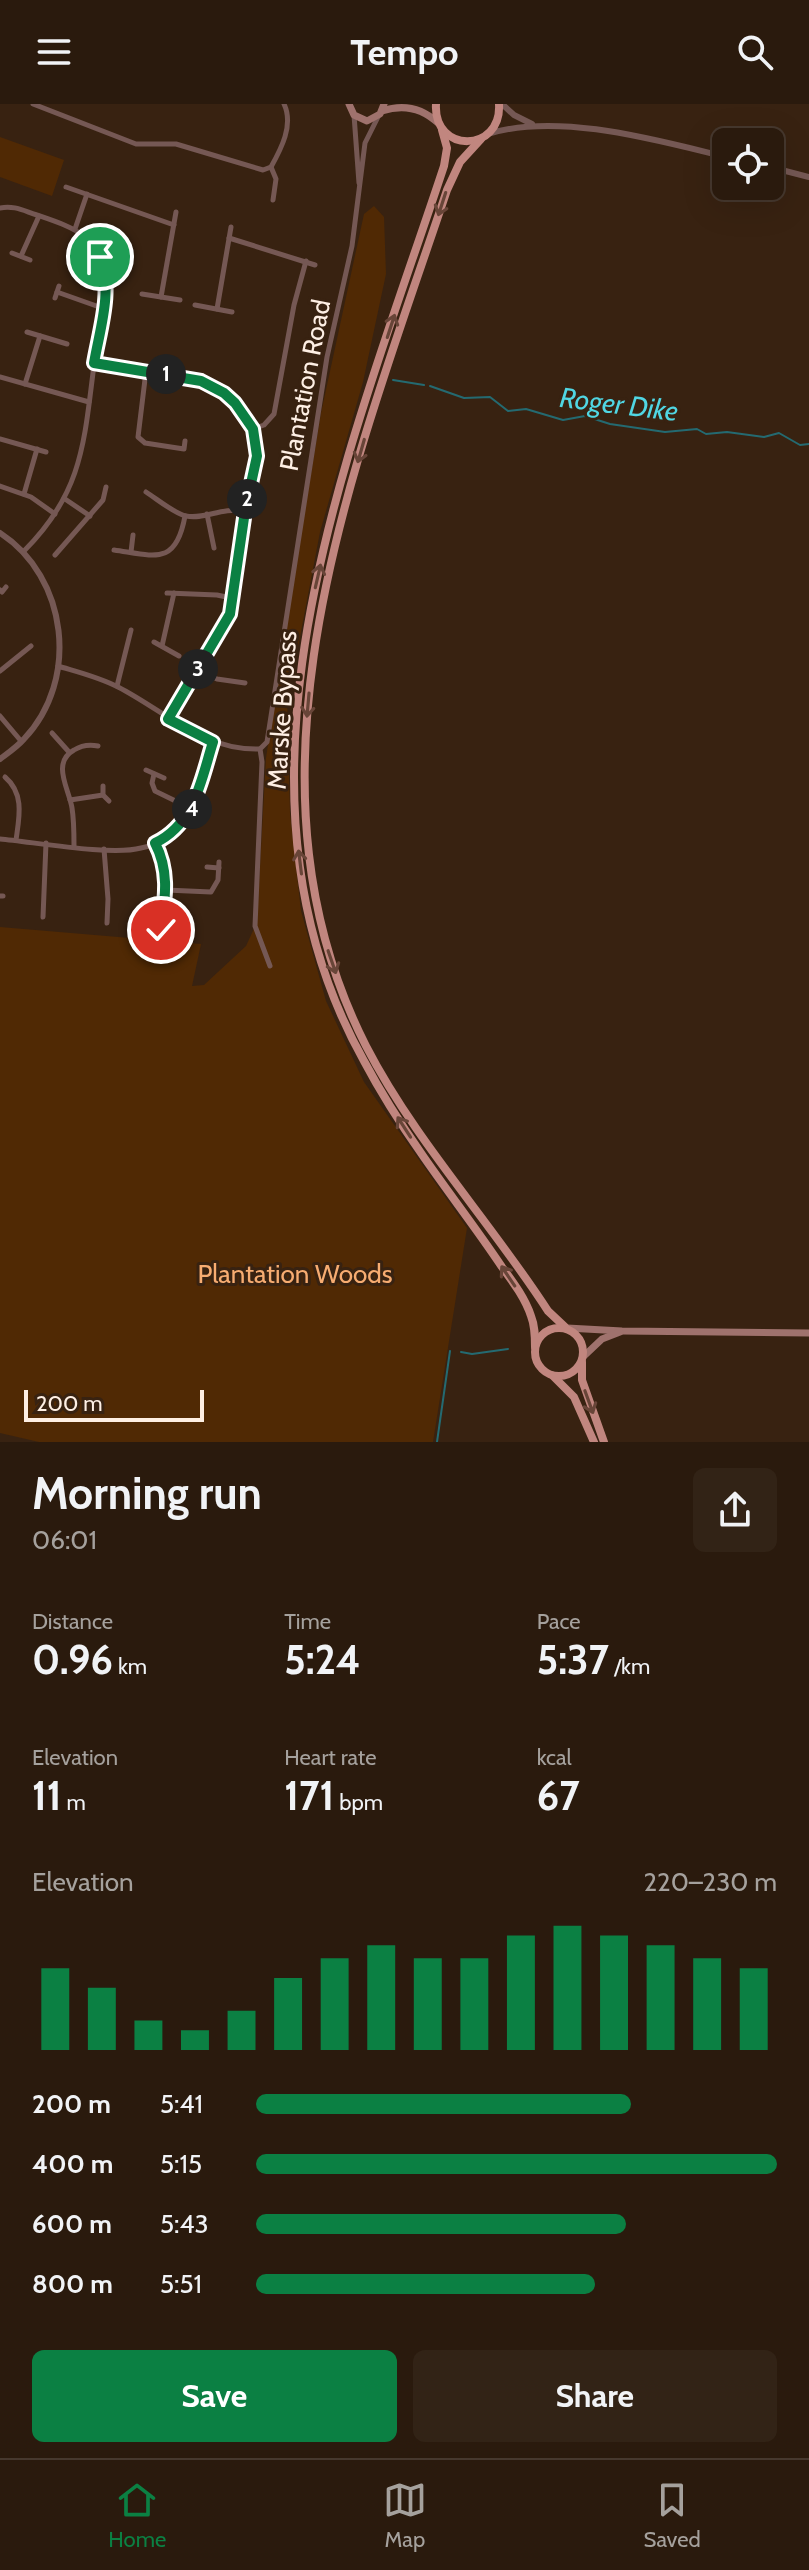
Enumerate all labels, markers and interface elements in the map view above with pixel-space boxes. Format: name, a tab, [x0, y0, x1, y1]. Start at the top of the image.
icon: menu	[32, 30, 76, 74]
text: Tempo	[350, 30, 459, 74]
icon: search	[733, 30, 777, 74]
map controls	[712, 128, 784, 200]
button: locate	[712, 128, 784, 200]
one-way arrow	[434, 191, 449, 217]
pin	[66, 223, 134, 291]
icon: arrive	[78, 235, 122, 279]
street label: Plantation Road	[273, 297, 337, 473]
one-way arrow	[384, 314, 399, 339]
pin: 1	[146, 354, 186, 394]
text: 1	[162, 360, 170, 387]
water label: Roger Dike	[558, 380, 680, 428]
one-way arrow	[353, 438, 368, 464]
pin: 2	[227, 479, 267, 519]
text: 2	[241, 485, 253, 512]
one-way arrow	[311, 563, 326, 589]
street label: Marske Bypass	[260, 629, 304, 791]
pin: 3	[178, 649, 218, 689]
text: 3	[192, 655, 204, 682]
one-way arrow	[300, 691, 315, 718]
pin: 4	[172, 789, 212, 829]
text: 4	[185, 795, 199, 822]
one-way arrow	[292, 849, 307, 876]
pin	[127, 896, 195, 964]
icon: check	[139, 908, 183, 952]
one-way arrow	[326, 950, 341, 975]
one-way arrow	[395, 1116, 411, 1139]
park label: Plantation Woods	[197, 1258, 393, 1290]
one-way arrow	[500, 1265, 516, 1288]
scale bar	[24, 1386, 204, 1422]
text: 200 m	[36, 1390, 102, 1417]
one-way arrow	[583, 1390, 597, 1414]
text: Morning run	[32, 1467, 262, 1520]
button: share	[693, 1468, 777, 1552]
text: 06:01	[32, 1524, 97, 1556]
text: Distance	[32, 1608, 113, 1635]
text: Time	[284, 1608, 331, 1635]
text: Pace	[537, 1608, 581, 1635]
text: 0.96	[32, 1635, 113, 1684]
text: 5:24	[284, 1635, 361, 1684]
text: 5:37	[537, 1635, 609, 1684]
text: km	[113, 1653, 147, 1680]
text: /km	[609, 1653, 650, 1680]
text: Elevation	[32, 1744, 118, 1771]
text: Heart rate	[284, 1744, 376, 1771]
text: kcal	[537, 1744, 572, 1771]
text: 11	[32, 1771, 62, 1820]
text: 171	[284, 1771, 334, 1820]
text: 67	[537, 1771, 580, 1820]
text: m	[62, 1789, 86, 1816]
text: bpm	[334, 1789, 383, 1816]
text: Elevation	[32, 1866, 134, 1898]
text: 220–230 m	[643, 1866, 777, 1898]
text: 200 m	[32, 2088, 111, 2120]
text: 5:41	[160, 2088, 203, 2120]
text: 400 m	[32, 2148, 113, 2180]
text: 5:15	[160, 2148, 202, 2180]
text: 600 m	[32, 2208, 112, 2240]
text: 5:43	[160, 2208, 209, 2240]
text: 800 m	[32, 2268, 113, 2300]
text: 5:51	[160, 2268, 202, 2300]
button: Save	[32, 2350, 397, 2442]
button: Share	[413, 2350, 777, 2442]
tab: Home	[108, 2478, 166, 2553]
tab: Map	[383, 2478, 427, 2553]
tab: Saved	[644, 2478, 701, 2553]

